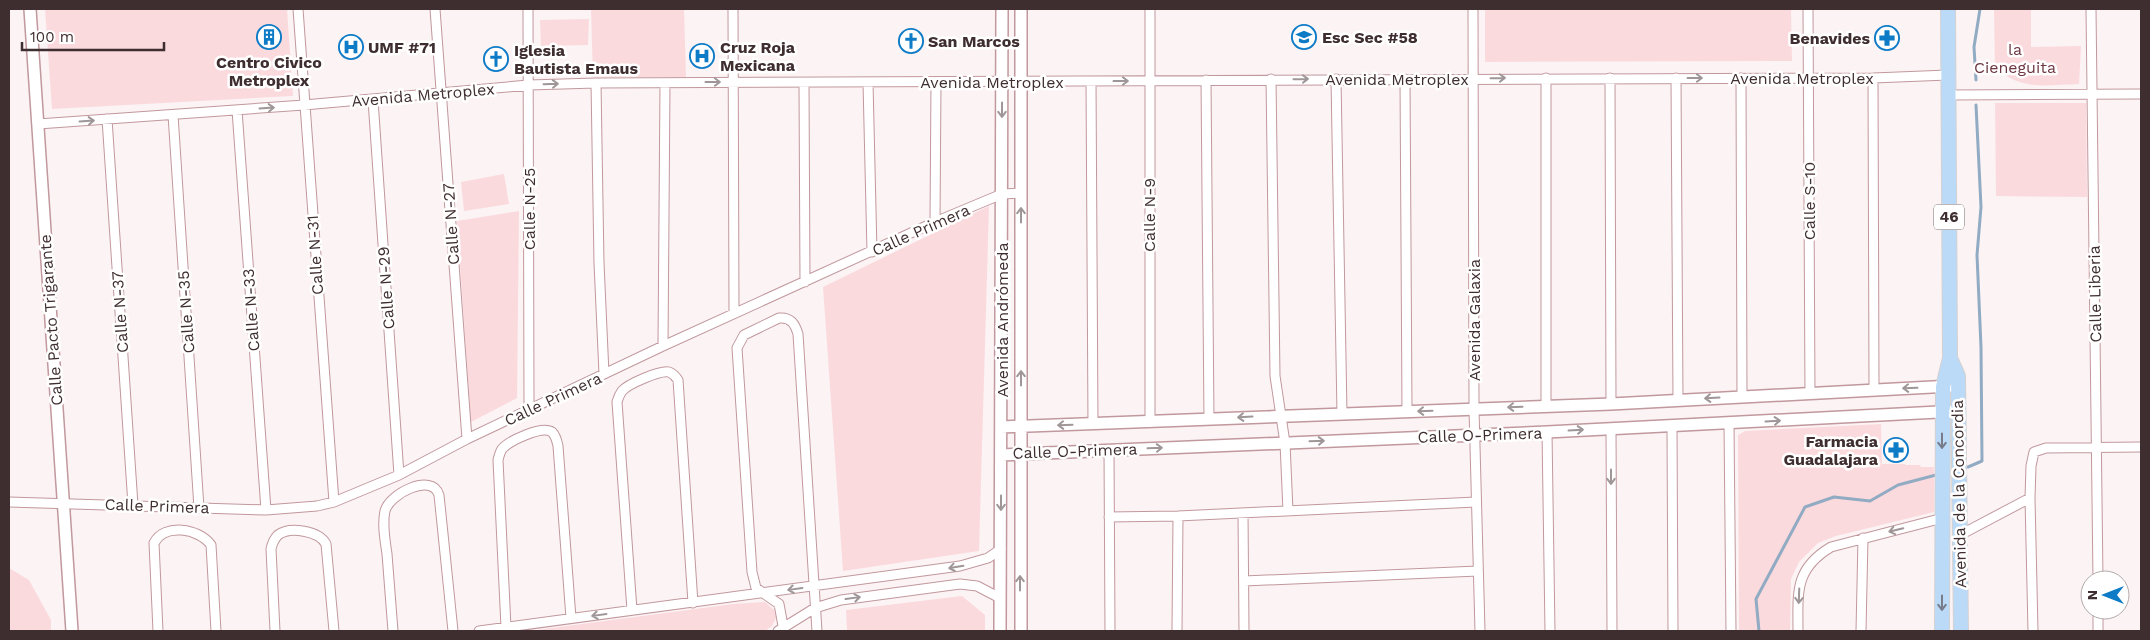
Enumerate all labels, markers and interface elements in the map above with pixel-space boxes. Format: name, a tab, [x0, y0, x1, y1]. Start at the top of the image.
scale bar	[22, 20, 165, 52]
building icon: Centro Civico Metroplex	[256, 24, 282, 50]
school or university icon: Esc Sec #58	[1291, 24, 1317, 50]
pharmacy icon: Benavides	[1874, 25, 1900, 51]
text: 100 m	[30, 28, 74, 46]
church icon: San Marcos	[898, 28, 924, 54]
place label: Esc Sec #58	[1322, 28, 1418, 47]
place label: Benavides	[1790, 29, 1870, 48]
place label: San Marcos	[928, 32, 1020, 51]
hospital icon: UMF #71	[338, 34, 364, 60]
place label: UMF #71	[368, 38, 436, 57]
place label: Cruz Roja Mexicana	[720, 38, 796, 75]
park label: la Cieneguita	[1974, 40, 2056, 77]
place label: Iglesia Bautista Emaus	[514, 41, 638, 78]
hospital icon: Cruz Roja Mexicana	[689, 43, 715, 69]
church icon: Iglesia Bautista Emaus	[483, 46, 509, 72]
place label: Centro Civico Metroplex	[216, 53, 322, 90]
street label: Avenida Metroplex	[1730, 69, 1874, 88]
street label: Avenida Metroplex	[1325, 70, 1469, 89]
street label: Avenida Metroplex	[920, 73, 1064, 92]
one-way arrow	[1687, 73, 1703, 83]
one-way arrow	[1292, 74, 1308, 84]
one-way arrow	[1490, 74, 1506, 83]
one-way arrow	[1112, 76, 1128, 86]
one-way arrow	[704, 77, 721, 87]
street label: Avenida Metroplex	[351, 79, 495, 111]
one-way arrow	[542, 79, 558, 89]
one-way arrow	[997, 102, 1007, 118]
one-way arrow	[258, 103, 274, 113]
one-way arrow	[79, 116, 95, 125]
street label: Calle S-10	[1800, 162, 1819, 240]
street label: Calle N-25	[520, 168, 539, 250]
street label: Calle N-9	[1140, 178, 1159, 252]
street label: Calle N-27	[439, 183, 463, 265]
street label: Calle Primera	[869, 200, 973, 260]
road number: 46	[1934, 204, 1964, 230]
one-way arrow	[1016, 208, 1026, 224]
street label: Calle N-31	[303, 215, 327, 295]
street label: Calle Pacto Trigarante	[36, 234, 66, 406]
street label: Avenida Andrómeda	[993, 242, 1012, 398]
street label: Calle Liberia	[2085, 245, 2105, 343]
street label: Calle N-29	[374, 246, 398, 330]
street label: Avenida Galaxia	[1465, 259, 1484, 381]
street label: Calle N-33	[239, 268, 263, 352]
street label: Calle N-37	[108, 270, 132, 353]
street label: Calle N-35	[174, 270, 198, 354]
street label: Calle Primera	[501, 368, 605, 430]
one-way arrow	[1016, 370, 1026, 386]
one-way arrow	[1902, 383, 1918, 392]
one-way arrow	[1705, 394, 1721, 403]
street label: Avenida de la Concordia	[1948, 400, 1970, 588]
one-way arrow	[1507, 403, 1523, 412]
one-way arrow	[1417, 406, 1433, 415]
one-way arrow	[1237, 413, 1253, 422]
one-way arrow	[1765, 416, 1781, 425]
one-way arrow	[1057, 421, 1073, 430]
street label: Calle O-Primera	[1417, 423, 1543, 447]
one-way arrow	[1568, 426, 1584, 435]
place label: Farmacia Guadalajara	[1783, 432, 1879, 469]
one-way arrow	[1937, 432, 1947, 449]
one-way arrow	[1309, 437, 1325, 446]
pharmacy icon: Farmacia Guadalajara	[1883, 437, 1909, 463]
street label: Calle O-Primera	[1012, 439, 1138, 463]
one-way arrow	[1146, 444, 1162, 453]
one-way arrow	[1606, 469, 1616, 485]
street label: Calle Primera	[104, 495, 210, 517]
one-way arrow	[996, 495, 1006, 511]
one-way arrow	[1888, 526, 1904, 535]
one-way arrow	[948, 562, 964, 572]
north arrow	[2080, 570, 2130, 620]
one-way arrow	[1015, 575, 1025, 591]
one-way arrow	[787, 584, 803, 594]
one-way arrow	[1794, 588, 1803, 604]
text: N	[2084, 590, 2100, 600]
one-way arrow	[845, 593, 861, 603]
one-way arrow	[1937, 595, 1947, 611]
one-way arrow	[592, 610, 608, 620]

